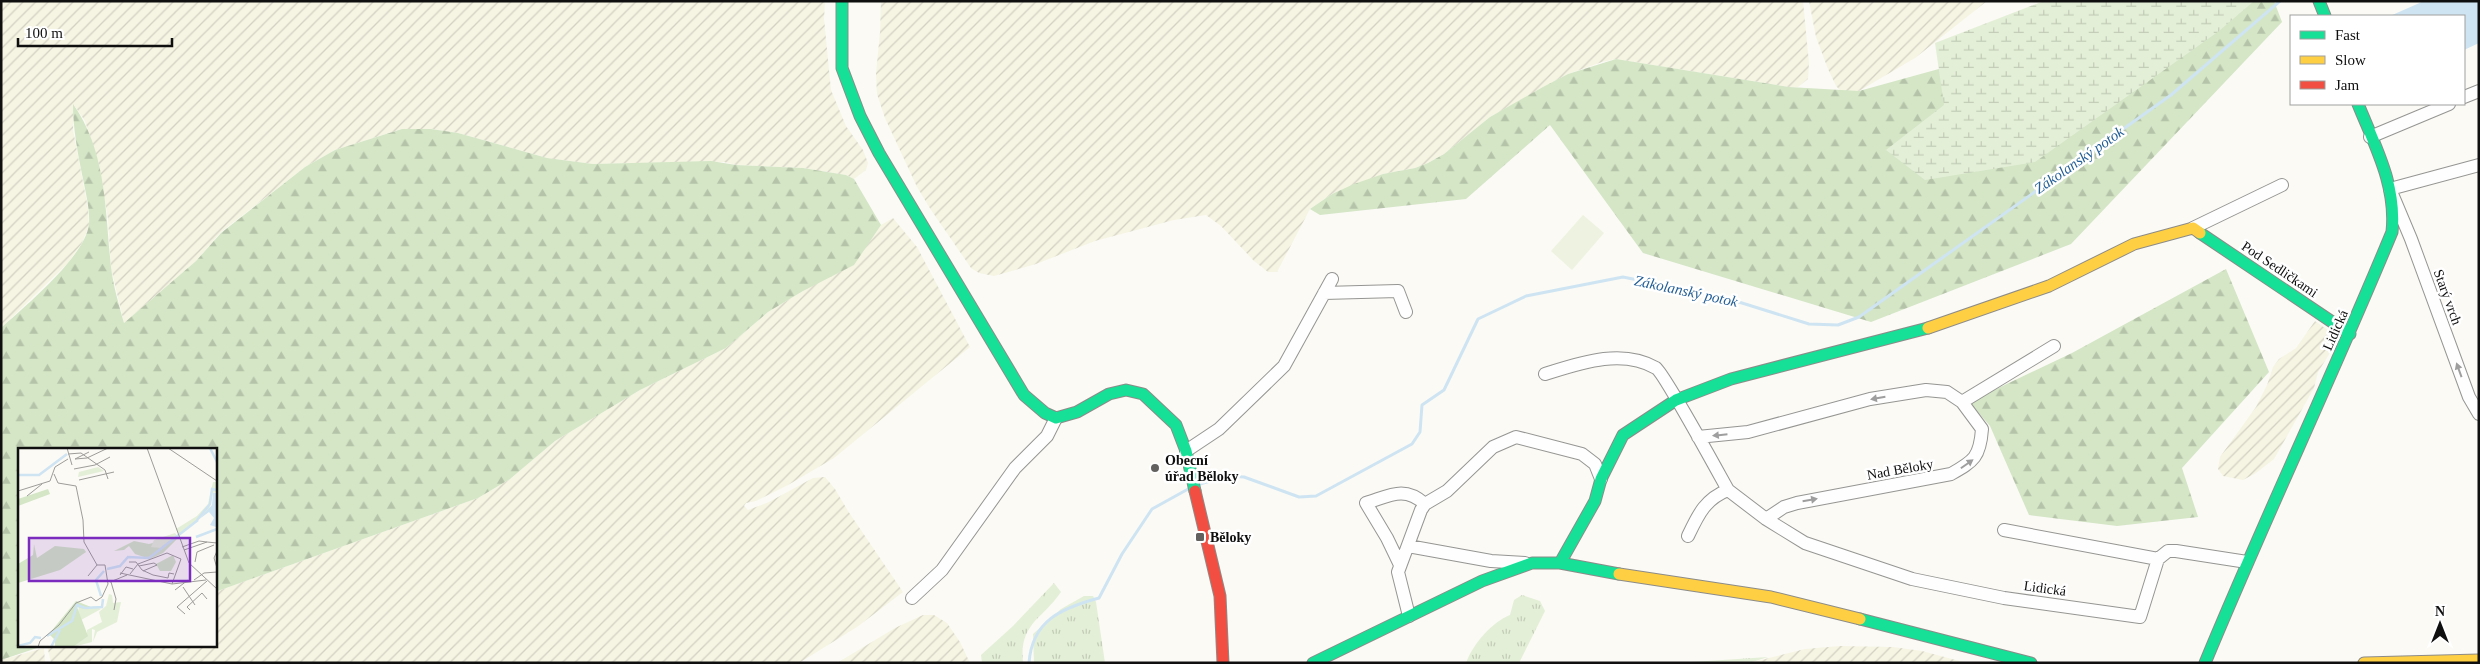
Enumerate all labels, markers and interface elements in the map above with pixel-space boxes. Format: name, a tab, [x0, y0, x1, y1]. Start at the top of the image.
scale bar	[18, 15, 171, 47]
legend	[2290, 15, 2465, 105]
text: 100 m	[25, 25, 63, 41]
text: Fast	[2335, 27, 2361, 43]
text: Slow	[2335, 52, 2366, 68]
text: Jam	[2335, 77, 2359, 93]
water label: Zákolanský potok	[2031, 123, 2127, 197]
street label: Pod Sedličkami	[2239, 239, 2321, 300]
street label: Starý vrch	[2431, 267, 2464, 327]
water label: Zákolanský potok	[1633, 272, 1740, 310]
street label: Lidická	[2320, 307, 2351, 353]
one-way arrow	[2455, 362, 2462, 377]
one-way arrow	[1870, 394, 1886, 402]
one-way arrow	[1712, 431, 1728, 439]
inset map	[18, 448, 216, 646]
place label: Obecní úřad Běloky	[1165, 453, 1239, 484]
street label: Nad Běloky	[1866, 456, 1935, 483]
one-way arrow	[1960, 459, 1974, 469]
marker: Obecní úřad Běloky	[1149, 462, 1161, 474]
one-way arrow	[1802, 496, 1818, 504]
place label: Běloky	[1210, 530, 1251, 545]
marker: Běloky	[1194, 531, 1206, 543]
street label: Lidická	[2023, 578, 2068, 599]
north arrow	[2415, 599, 2465, 649]
text: N	[2435, 604, 2445, 619]

